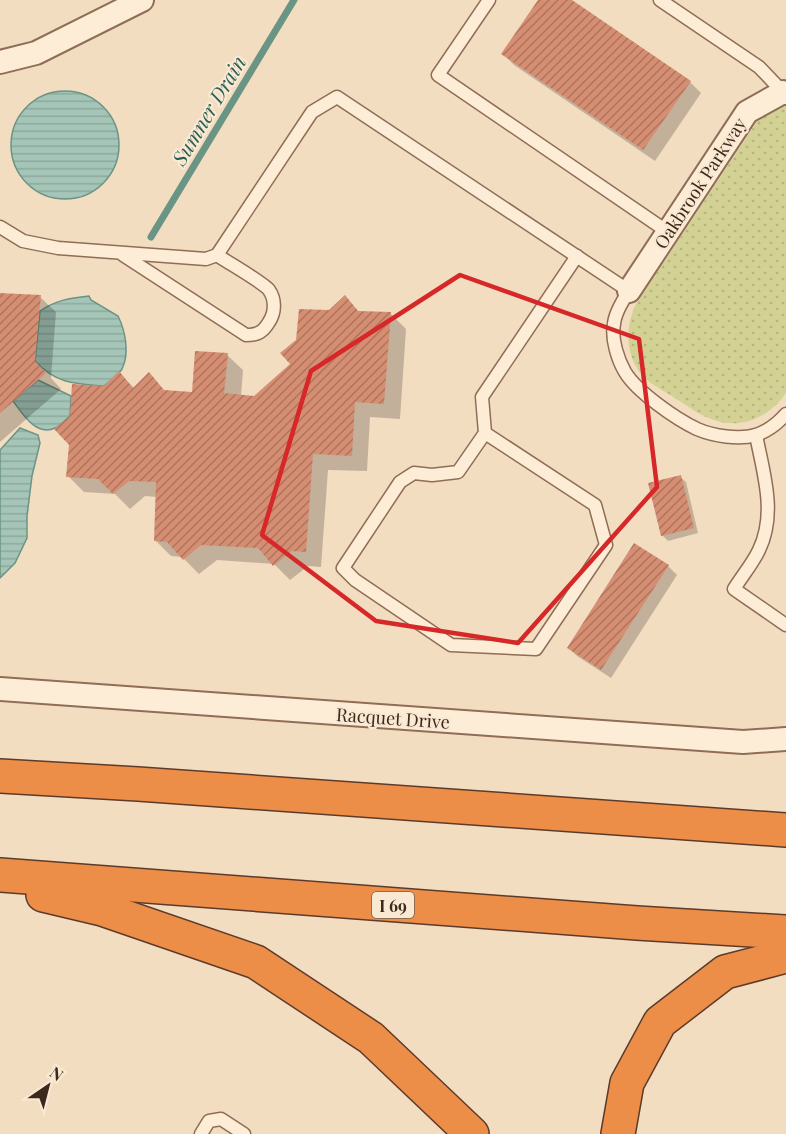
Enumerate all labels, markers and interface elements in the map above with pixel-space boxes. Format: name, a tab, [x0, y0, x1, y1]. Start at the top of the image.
water label: Sumner Drain	[164, 50, 251, 171]
street label: Oakbrook Parkway	[649, 113, 751, 253]
street label: Racquet Drive	[335, 702, 451, 734]
road number: I 69	[372, 892, 414, 918]
north arrow	[18, 1056, 78, 1116]
text: N	[46, 1061, 68, 1085]

